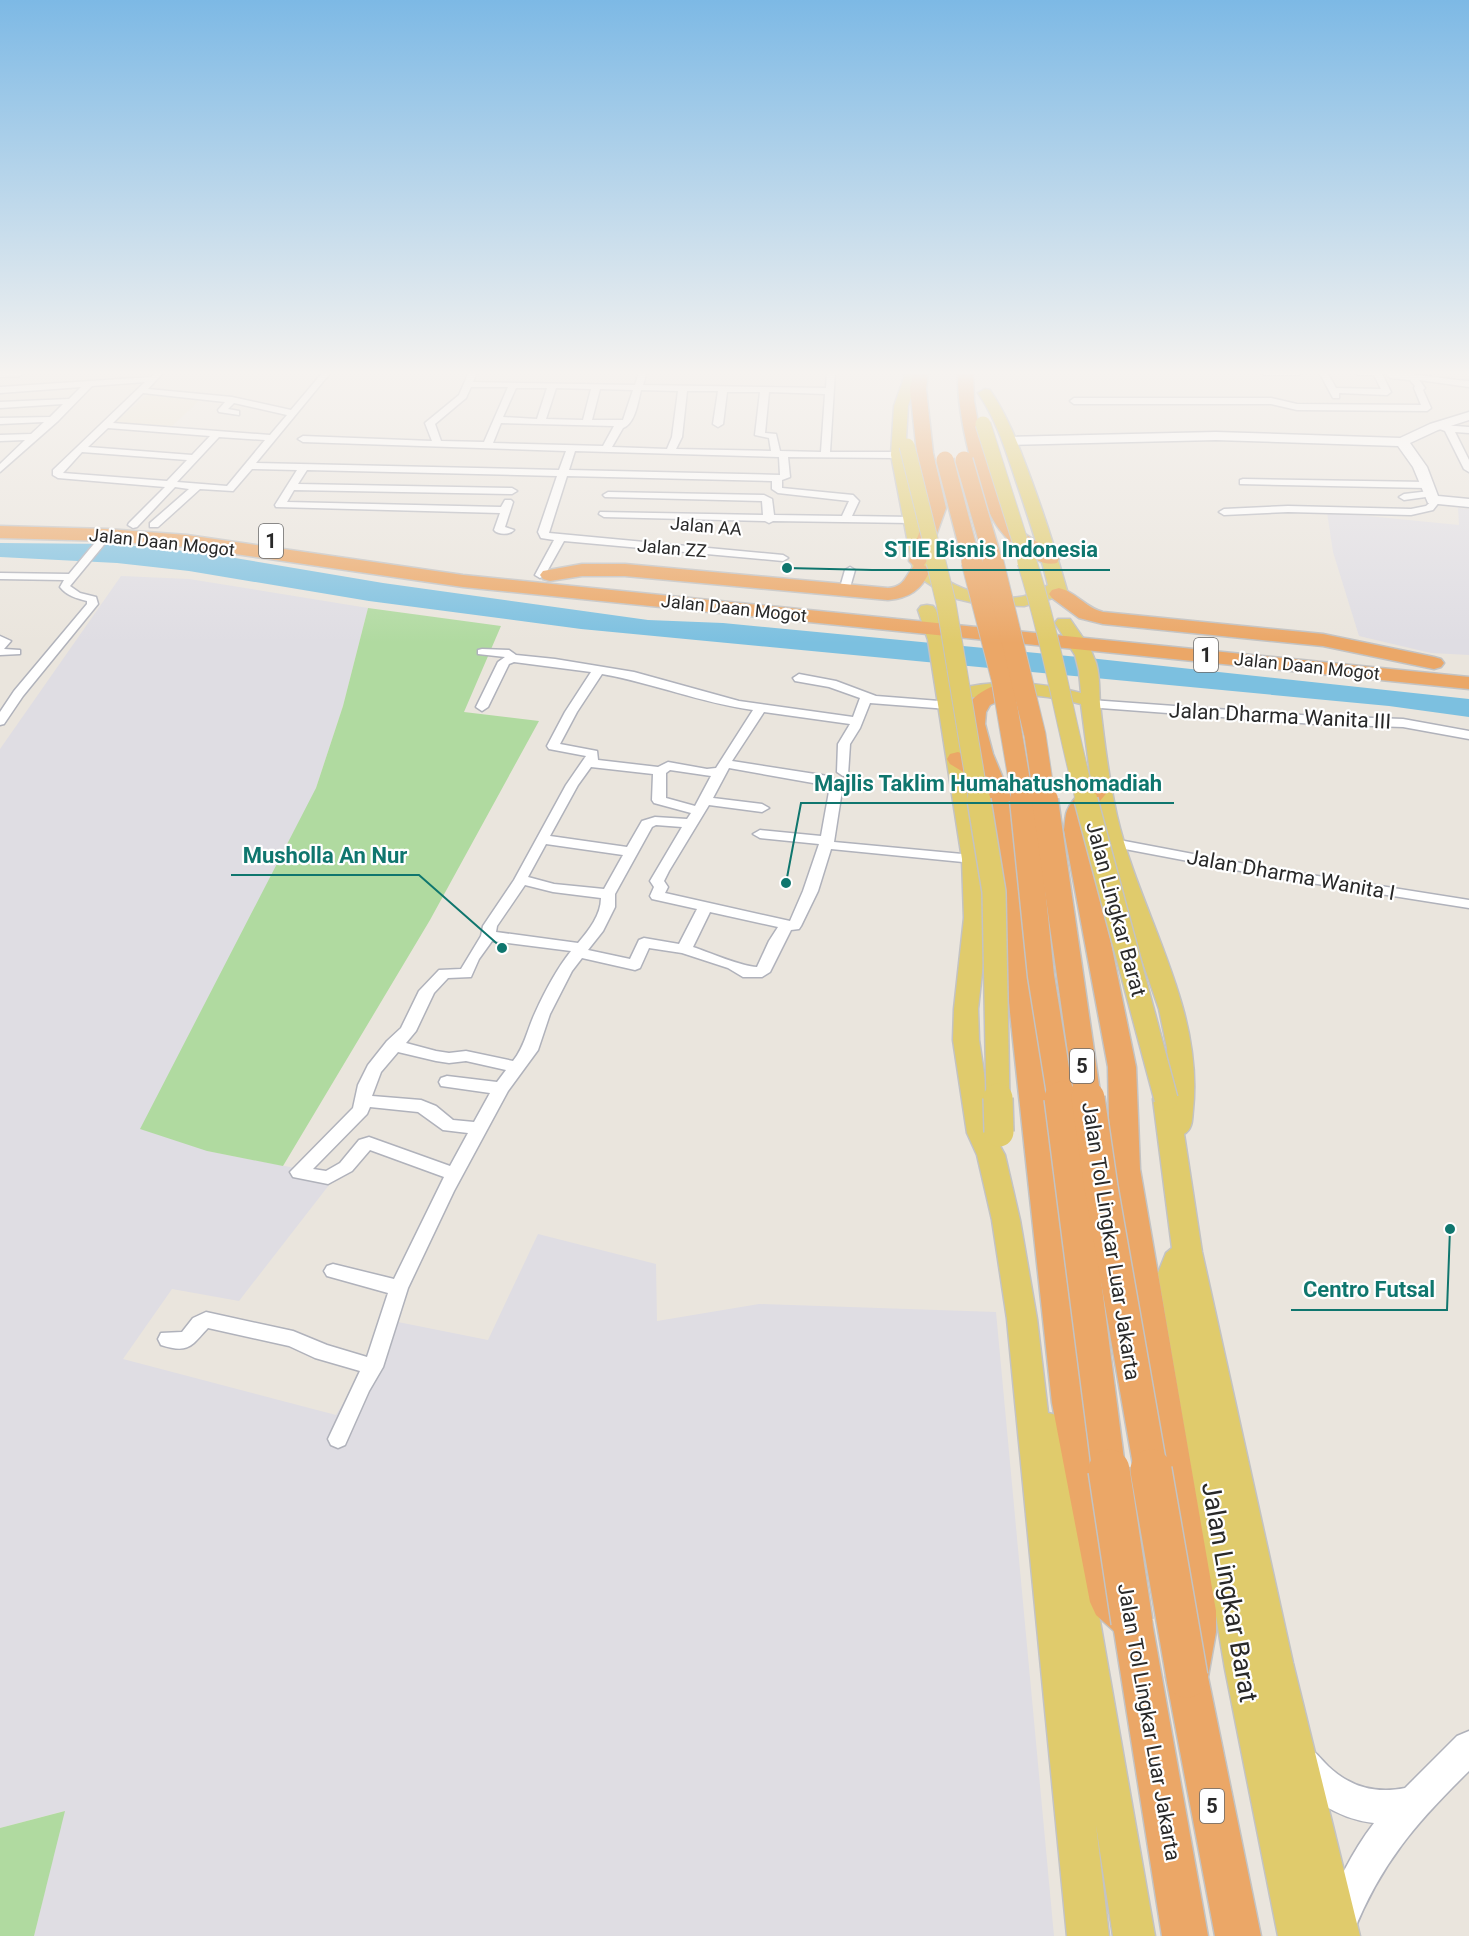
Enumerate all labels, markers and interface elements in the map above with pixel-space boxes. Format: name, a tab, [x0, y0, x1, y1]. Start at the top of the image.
street label: Jalan AA	[669, 512, 743, 540]
street label: Jalan Daan Mogot	[88, 524, 236, 560]
road number: 1	[259, 524, 283, 558]
callout: STIE Bisnis Indonesia	[872, 530, 1110, 570]
street label: Jalan ZZ	[636, 534, 708, 562]
text: STIE Bisnis Indonesia	[884, 537, 1098, 562]
street label: Jalan Daan Mogot	[660, 590, 808, 626]
road number: 1	[1194, 638, 1218, 672]
street label: Jalan Daan Mogot	[1233, 648, 1381, 684]
street label: Jalan Dharma Wanita III	[1168, 698, 1392, 734]
callout: Majlis Taklim Humahatushomadiah	[801, 763, 1174, 803]
text: Majlis Taklim Humahatushomadiah	[814, 771, 1162, 796]
street label: Jalan Lingkar Barat	[1081, 819, 1151, 999]
callout: Musholla An Nur	[231, 835, 419, 875]
text: Musholla An Nur	[243, 843, 407, 868]
street label: Jalan Dharma Wanita I	[1185, 845, 1397, 905]
road number: 5	[1070, 1049, 1094, 1083]
street label: Jalan Tol Lingkar Luar Jakarta	[1077, 1100, 1145, 1382]
callout: Centro Futsal	[1291, 1270, 1447, 1310]
text: Centro Futsal	[1303, 1277, 1435, 1302]
street label: Jalan Lingkar Barat	[1196, 1480, 1264, 1704]
street label: Jalan Tol Lingkar Luar Jakarta	[1113, 1581, 1185, 1863]
road number: 5	[1200, 1789, 1224, 1823]

